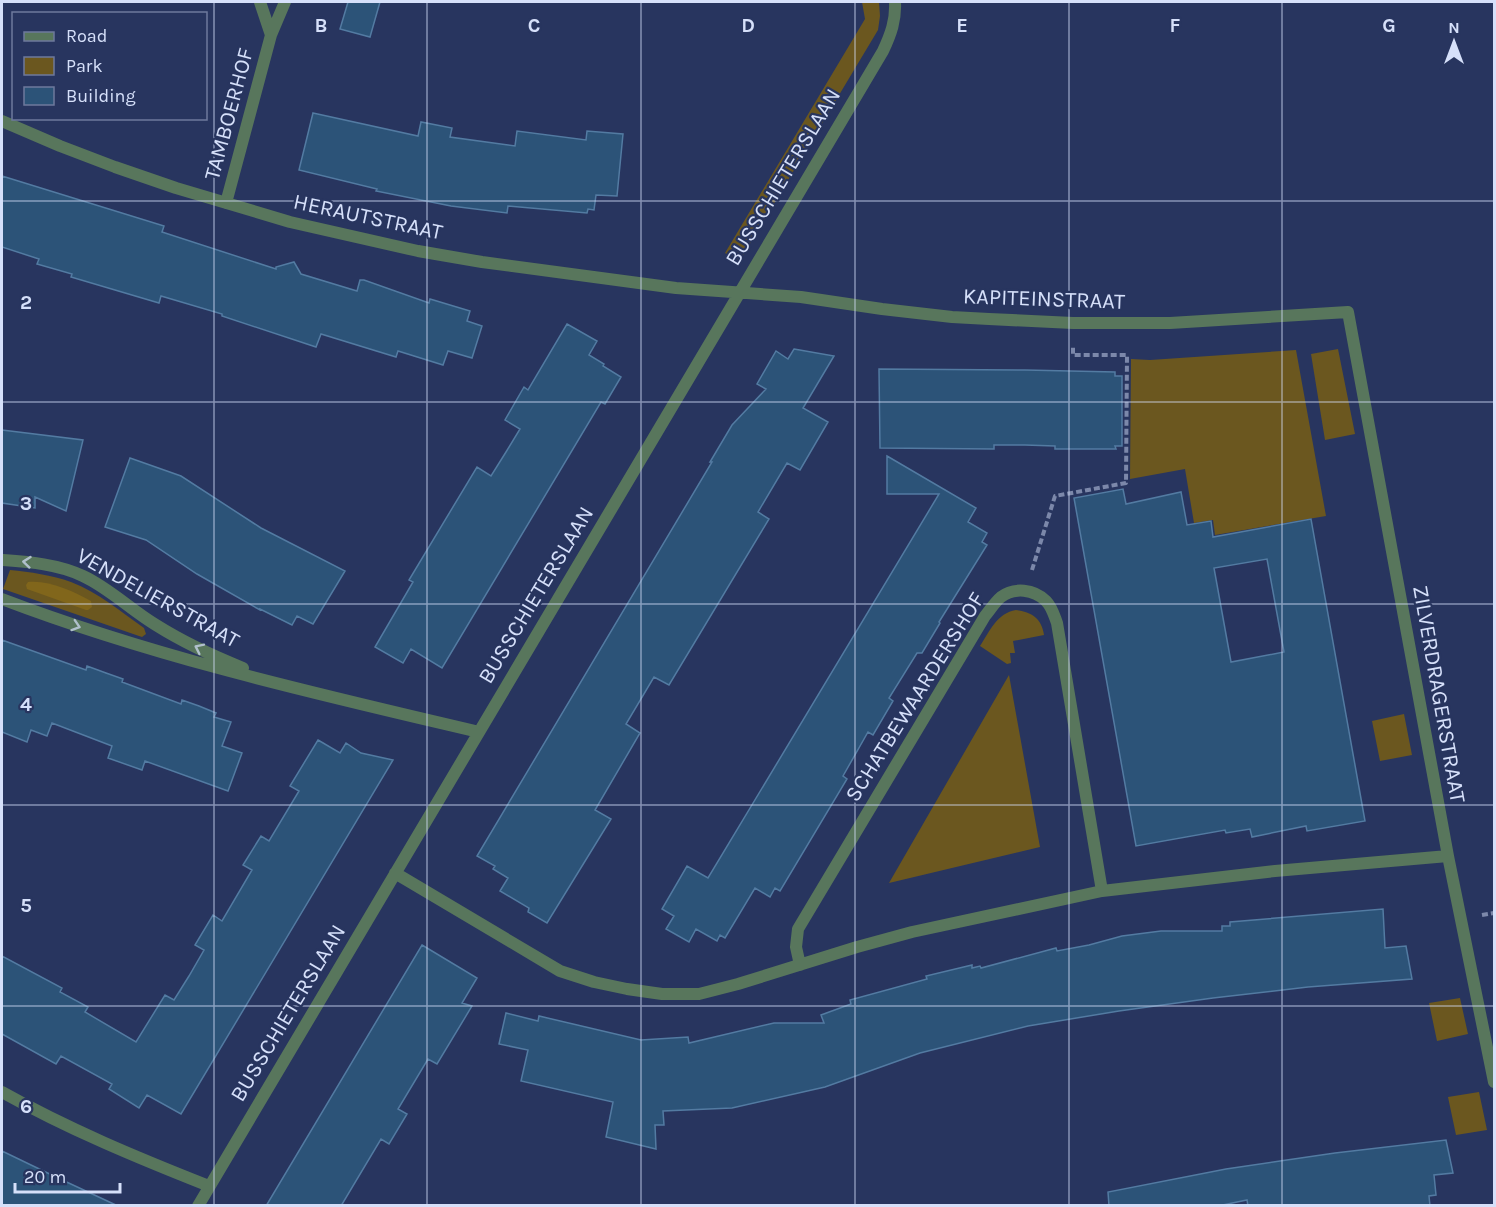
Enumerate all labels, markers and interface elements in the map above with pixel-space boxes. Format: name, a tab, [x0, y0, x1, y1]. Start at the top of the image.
legend	[12, 12, 207, 120]
north arrow	[1424, 12, 1484, 72]
text: B	[315, 14, 327, 37]
text: C	[528, 14, 540, 37]
text: D	[741, 14, 755, 37]
text: E	[956, 14, 968, 37]
text: F	[1170, 14, 1181, 37]
text: G	[1382, 14, 1396, 37]
text: N	[1448, 18, 1460, 37]
text: Road	[66, 25, 107, 47]
street label: TAMBOERHOF	[199, 45, 259, 183]
text: Park	[66, 55, 103, 77]
street label: BUSSCHIETERSLAAN	[720, 84, 846, 270]
text: Building	[66, 85, 136, 107]
street label: HERAUTSTRAAT	[291, 189, 445, 245]
street label: KAPITEINSTRAAT	[963, 283, 1125, 315]
text: 2	[20, 291, 32, 314]
text: 3	[20, 492, 32, 515]
street label: BUSSCHIETERSLAAN	[473, 502, 599, 688]
street label: VENDELIERSTRAAT	[72, 542, 244, 654]
one-way arrow	[22, 556, 31, 569]
street label: ZILVERDRAGERSTRAAT	[1407, 583, 1471, 805]
street label: SCHATBEWAARDERSHOF	[840, 587, 990, 807]
one-way arrow	[70, 619, 81, 631]
one-way arrow	[194, 644, 205, 655]
text: 4	[20, 693, 32, 716]
text: 5	[20, 894, 32, 917]
street label: BUSSCHIETERSLAAN	[225, 920, 351, 1106]
text: 6	[20, 1095, 32, 1118]
scale bar	[15, 1156, 120, 1194]
text: 20 m	[24, 1166, 66, 1188]

